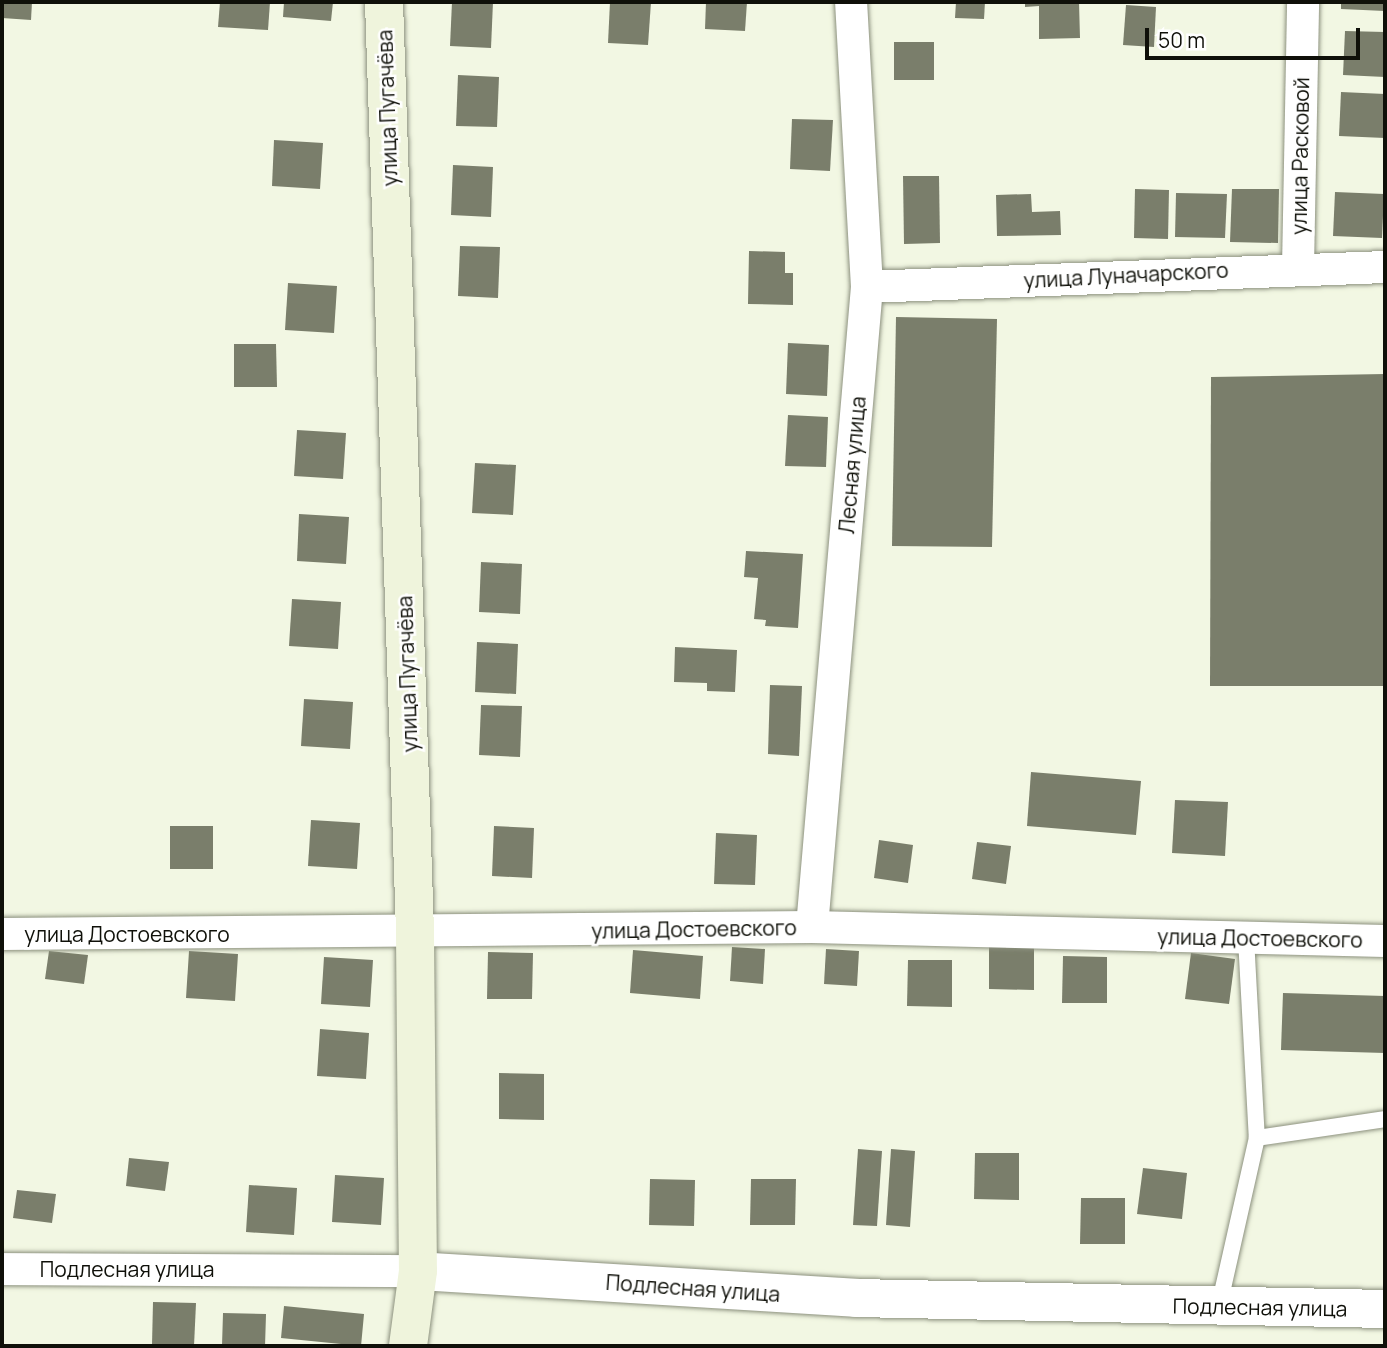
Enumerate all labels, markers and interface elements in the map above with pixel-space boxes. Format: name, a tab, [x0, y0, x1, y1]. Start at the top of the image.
scale bar	[1149, 14, 1364, 58]
text: 50 m	[1158, 26, 1205, 54]
street label: улица Пугачёва	[372, 29, 402, 187]
street label: улица Расковой	[1286, 77, 1314, 235]
street label: улица Луначарского	[1023, 257, 1229, 293]
street label: Лесная улица	[833, 395, 871, 535]
street label: улица Пугачёва	[392, 595, 422, 753]
street label: улица Достоевского	[591, 915, 797, 943]
street label: улица Достоевского	[24, 921, 230, 947]
street label: улица Достоевского	[1157, 924, 1363, 952]
street label: Подлесная улица	[40, 1256, 214, 1282]
street label: Подлесная улица	[605, 1269, 781, 1307]
street label: Подлесная улица	[1172, 1293, 1348, 1321]

